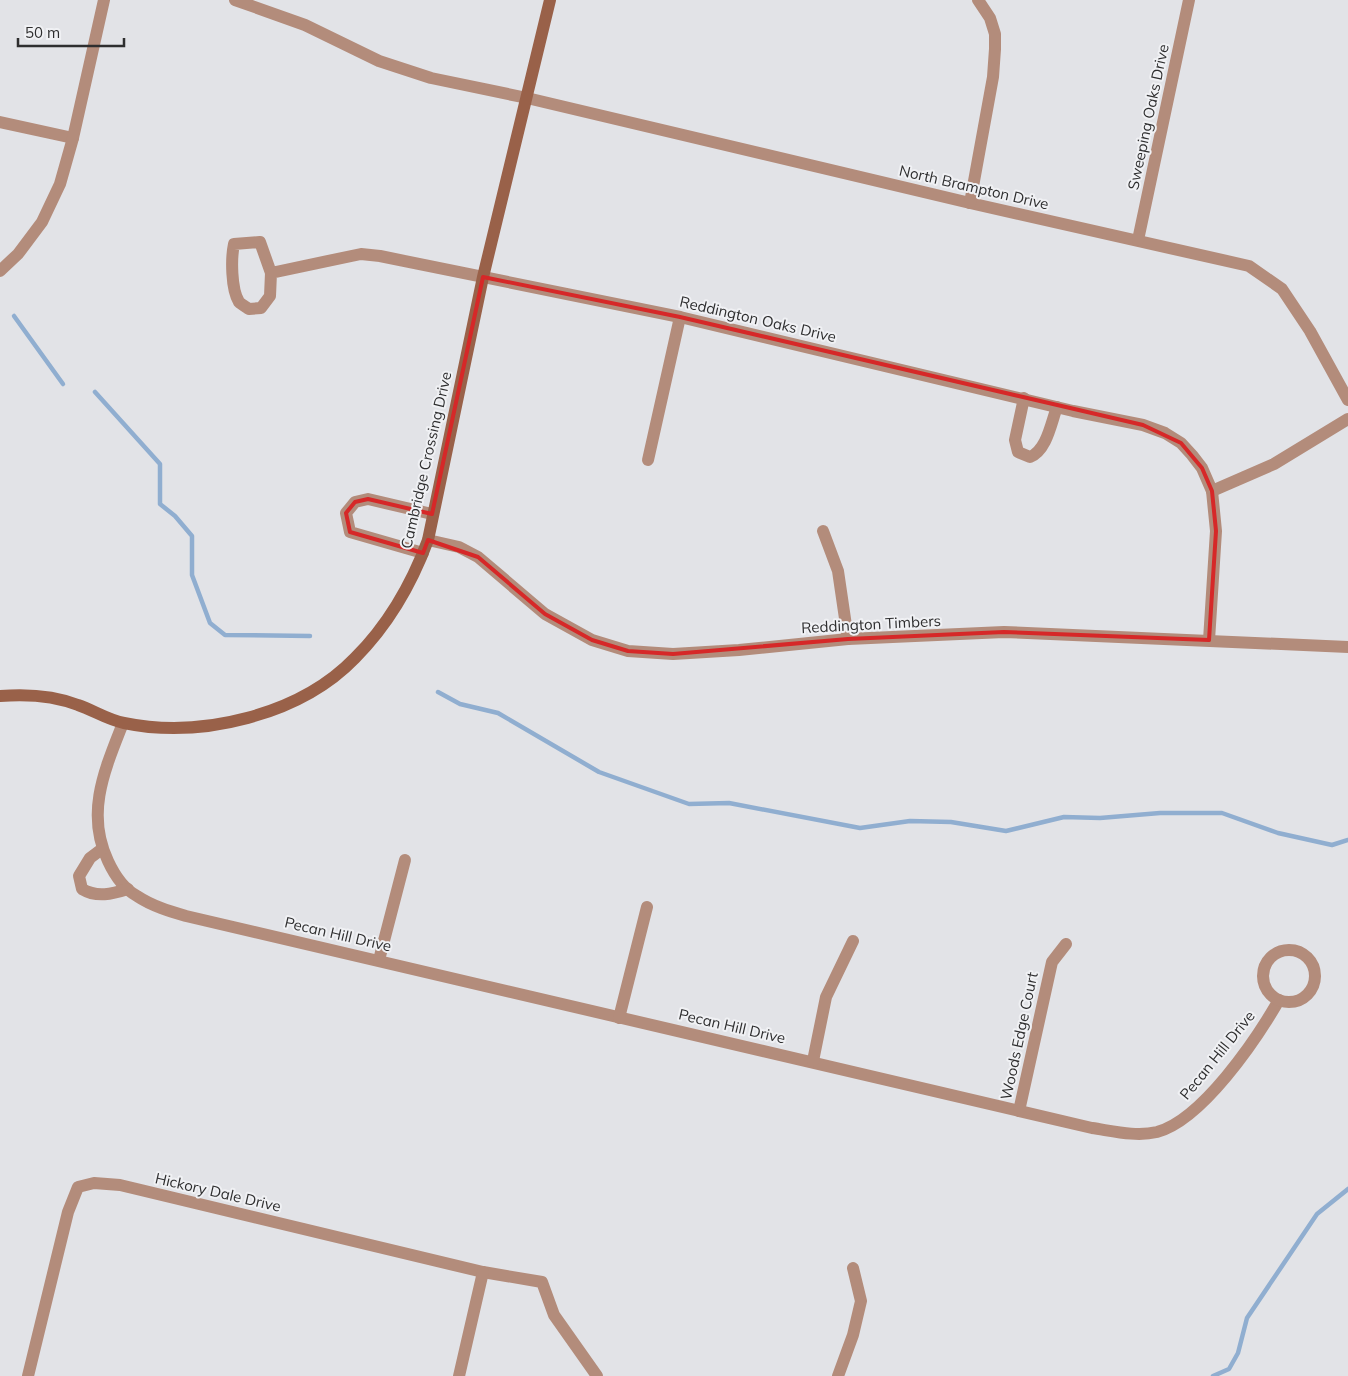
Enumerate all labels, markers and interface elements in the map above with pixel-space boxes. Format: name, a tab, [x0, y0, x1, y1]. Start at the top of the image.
scale bar	[18, 15, 124, 47]
text: 50 m	[25, 23, 60, 42]
street label: Sweeping Oaks Drive	[1123, 42, 1173, 192]
street label: North Brampton Drive	[897, 161, 1051, 213]
street label: Reddington Oaks Drive	[678, 292, 838, 346]
street label: Cambridge Crossing Drive	[396, 370, 456, 550]
street label: Reddington Timbers	[801, 611, 941, 637]
street label: Pecan Hill Drive	[283, 912, 393, 956]
street label: Woods Edge Court	[996, 970, 1042, 1102]
street label: Pecan Hill Drive	[677, 1004, 787, 1048]
street label: Pecan Hill Drive	[1175, 1007, 1259, 1103]
street label: Hickory Dale Drive	[153, 1168, 283, 1216]

